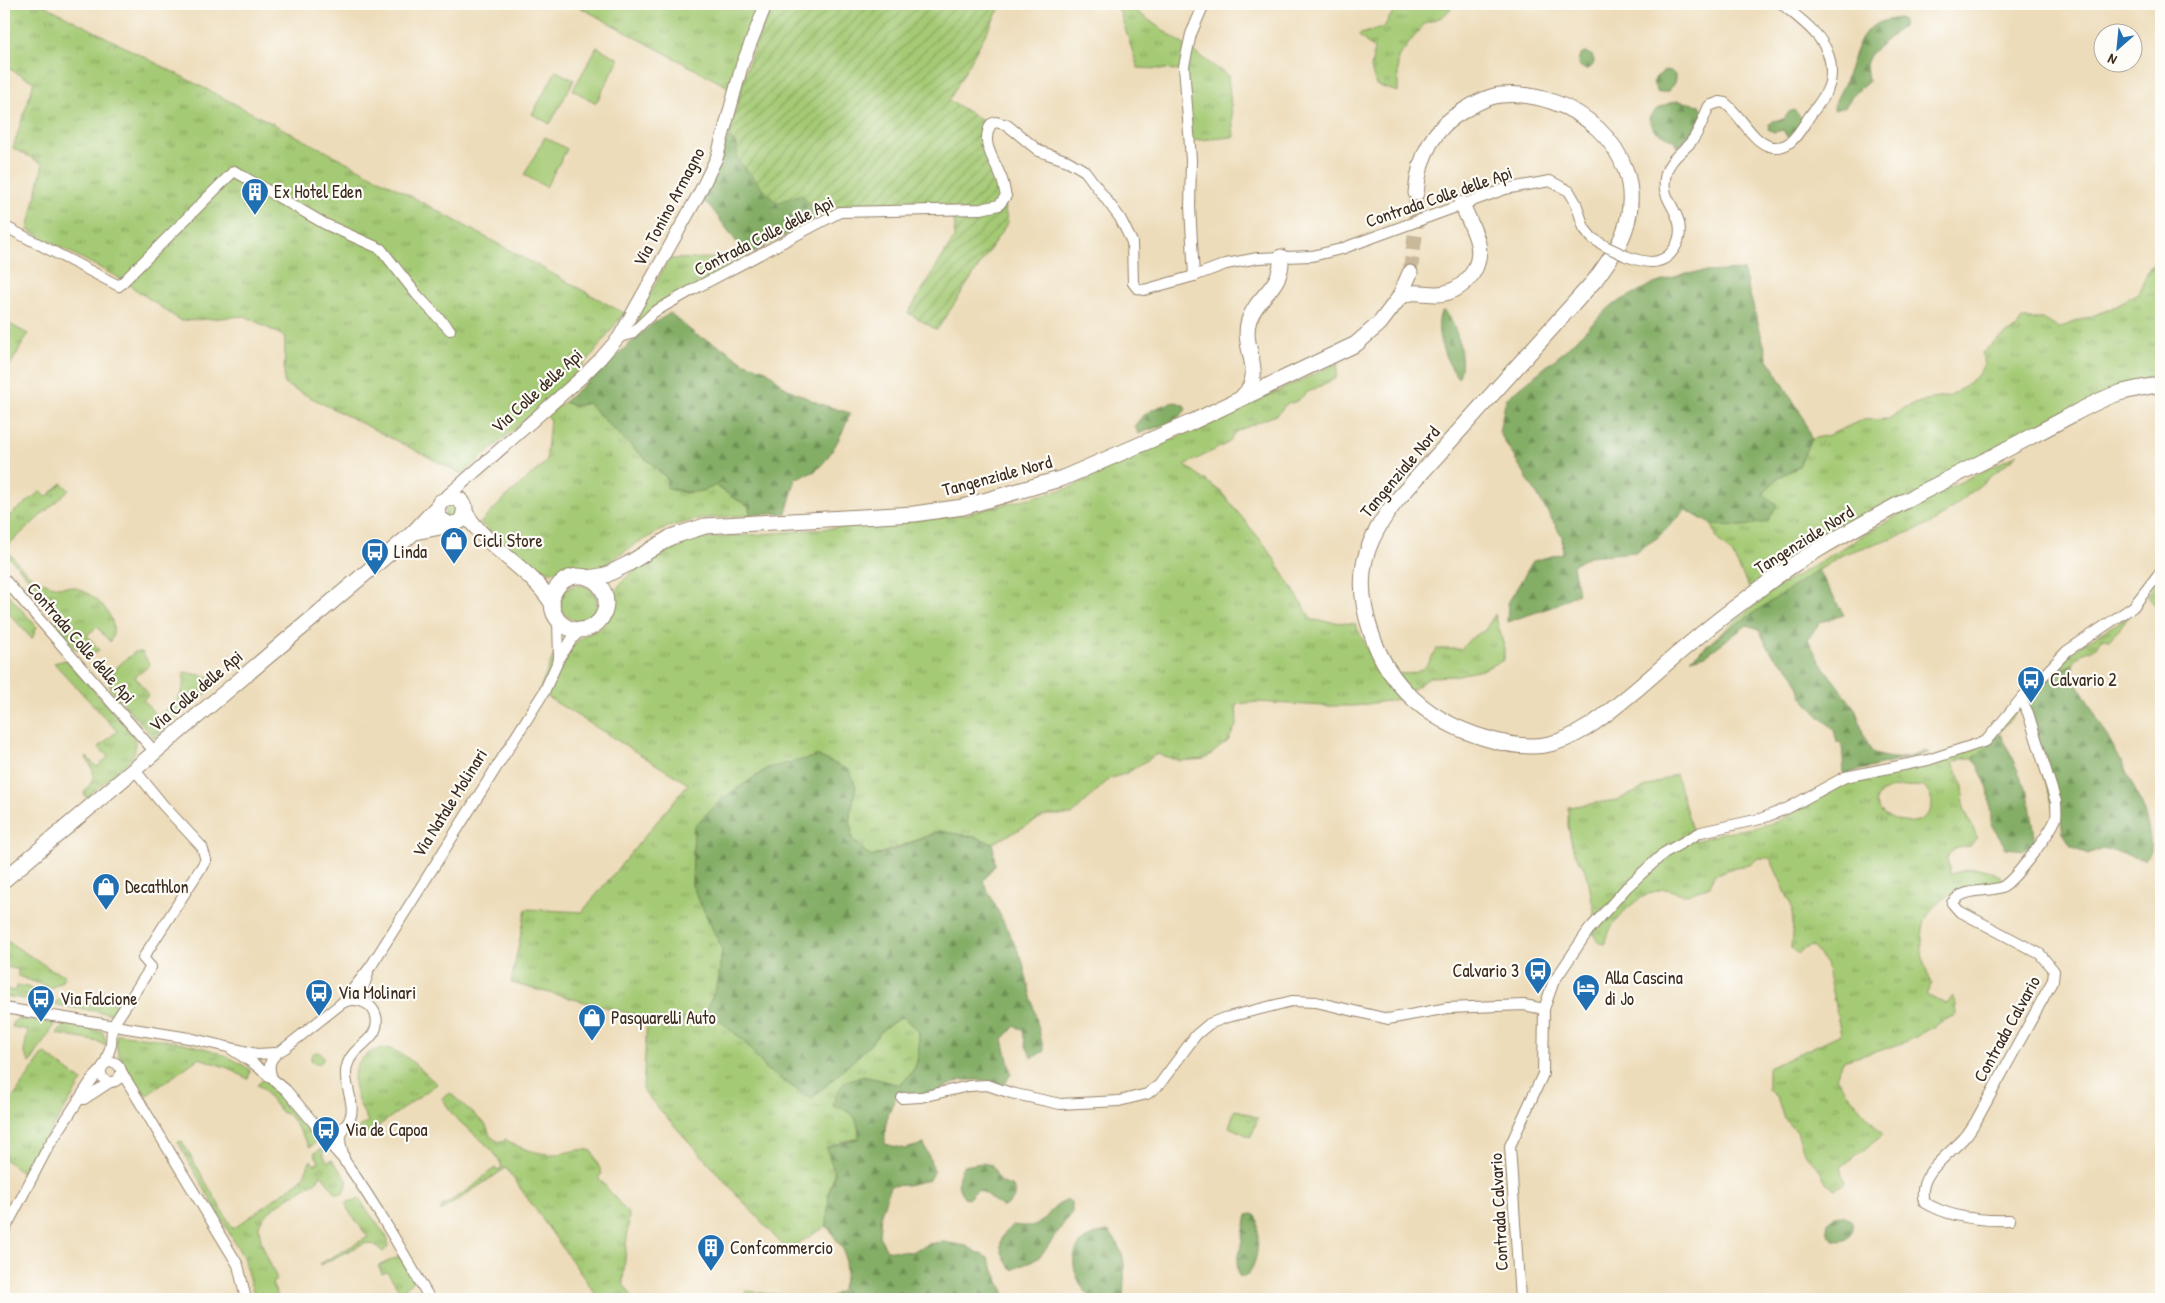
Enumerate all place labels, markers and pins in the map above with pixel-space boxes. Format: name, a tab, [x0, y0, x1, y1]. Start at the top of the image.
building icon: Ex Hotel Eden	[240, 177, 270, 216]
place label: Ex Hotel Eden	[274, 179, 362, 204]
shop icon: Cicli Store	[439, 526, 469, 565]
place label: Cicli Store	[473, 528, 543, 553]
bus stop icon: Linda	[360, 537, 390, 576]
place label: Linda	[394, 539, 427, 564]
bus stop icon: Calvario 2	[2016, 665, 2046, 704]
place label: Calvario 2	[2050, 667, 2117, 692]
shop icon: Decathlon	[91, 872, 121, 911]
place label: Decathlon	[125, 874, 189, 899]
bus stop icon: Calvario 3	[1523, 956, 1553, 995]
place label: Calvario 3	[1453, 958, 1519, 983]
place label: Alla Cascina di Jo	[1605, 965, 1683, 1011]
hotel icon: Alla Cascina di Jo	[1571, 973, 1601, 1012]
bus stop icon: Via Molinari	[304, 978, 334, 1017]
place label: Via Molinari	[338, 980, 416, 1005]
bus stop icon: Via Falcione	[26, 984, 56, 1023]
place label: Via Falcione	[60, 986, 138, 1011]
shop icon: Pasquarelli Auto	[577, 1003, 607, 1042]
place label: Pasquarelli Auto	[611, 1005, 716, 1030]
bus stop icon: Via de Capoa	[311, 1115, 341, 1154]
place label: Via de Capoa	[345, 1117, 428, 1142]
building icon: Confcommercio	[696, 1233, 726, 1272]
place label: Confcommercio	[730, 1235, 833, 1260]

